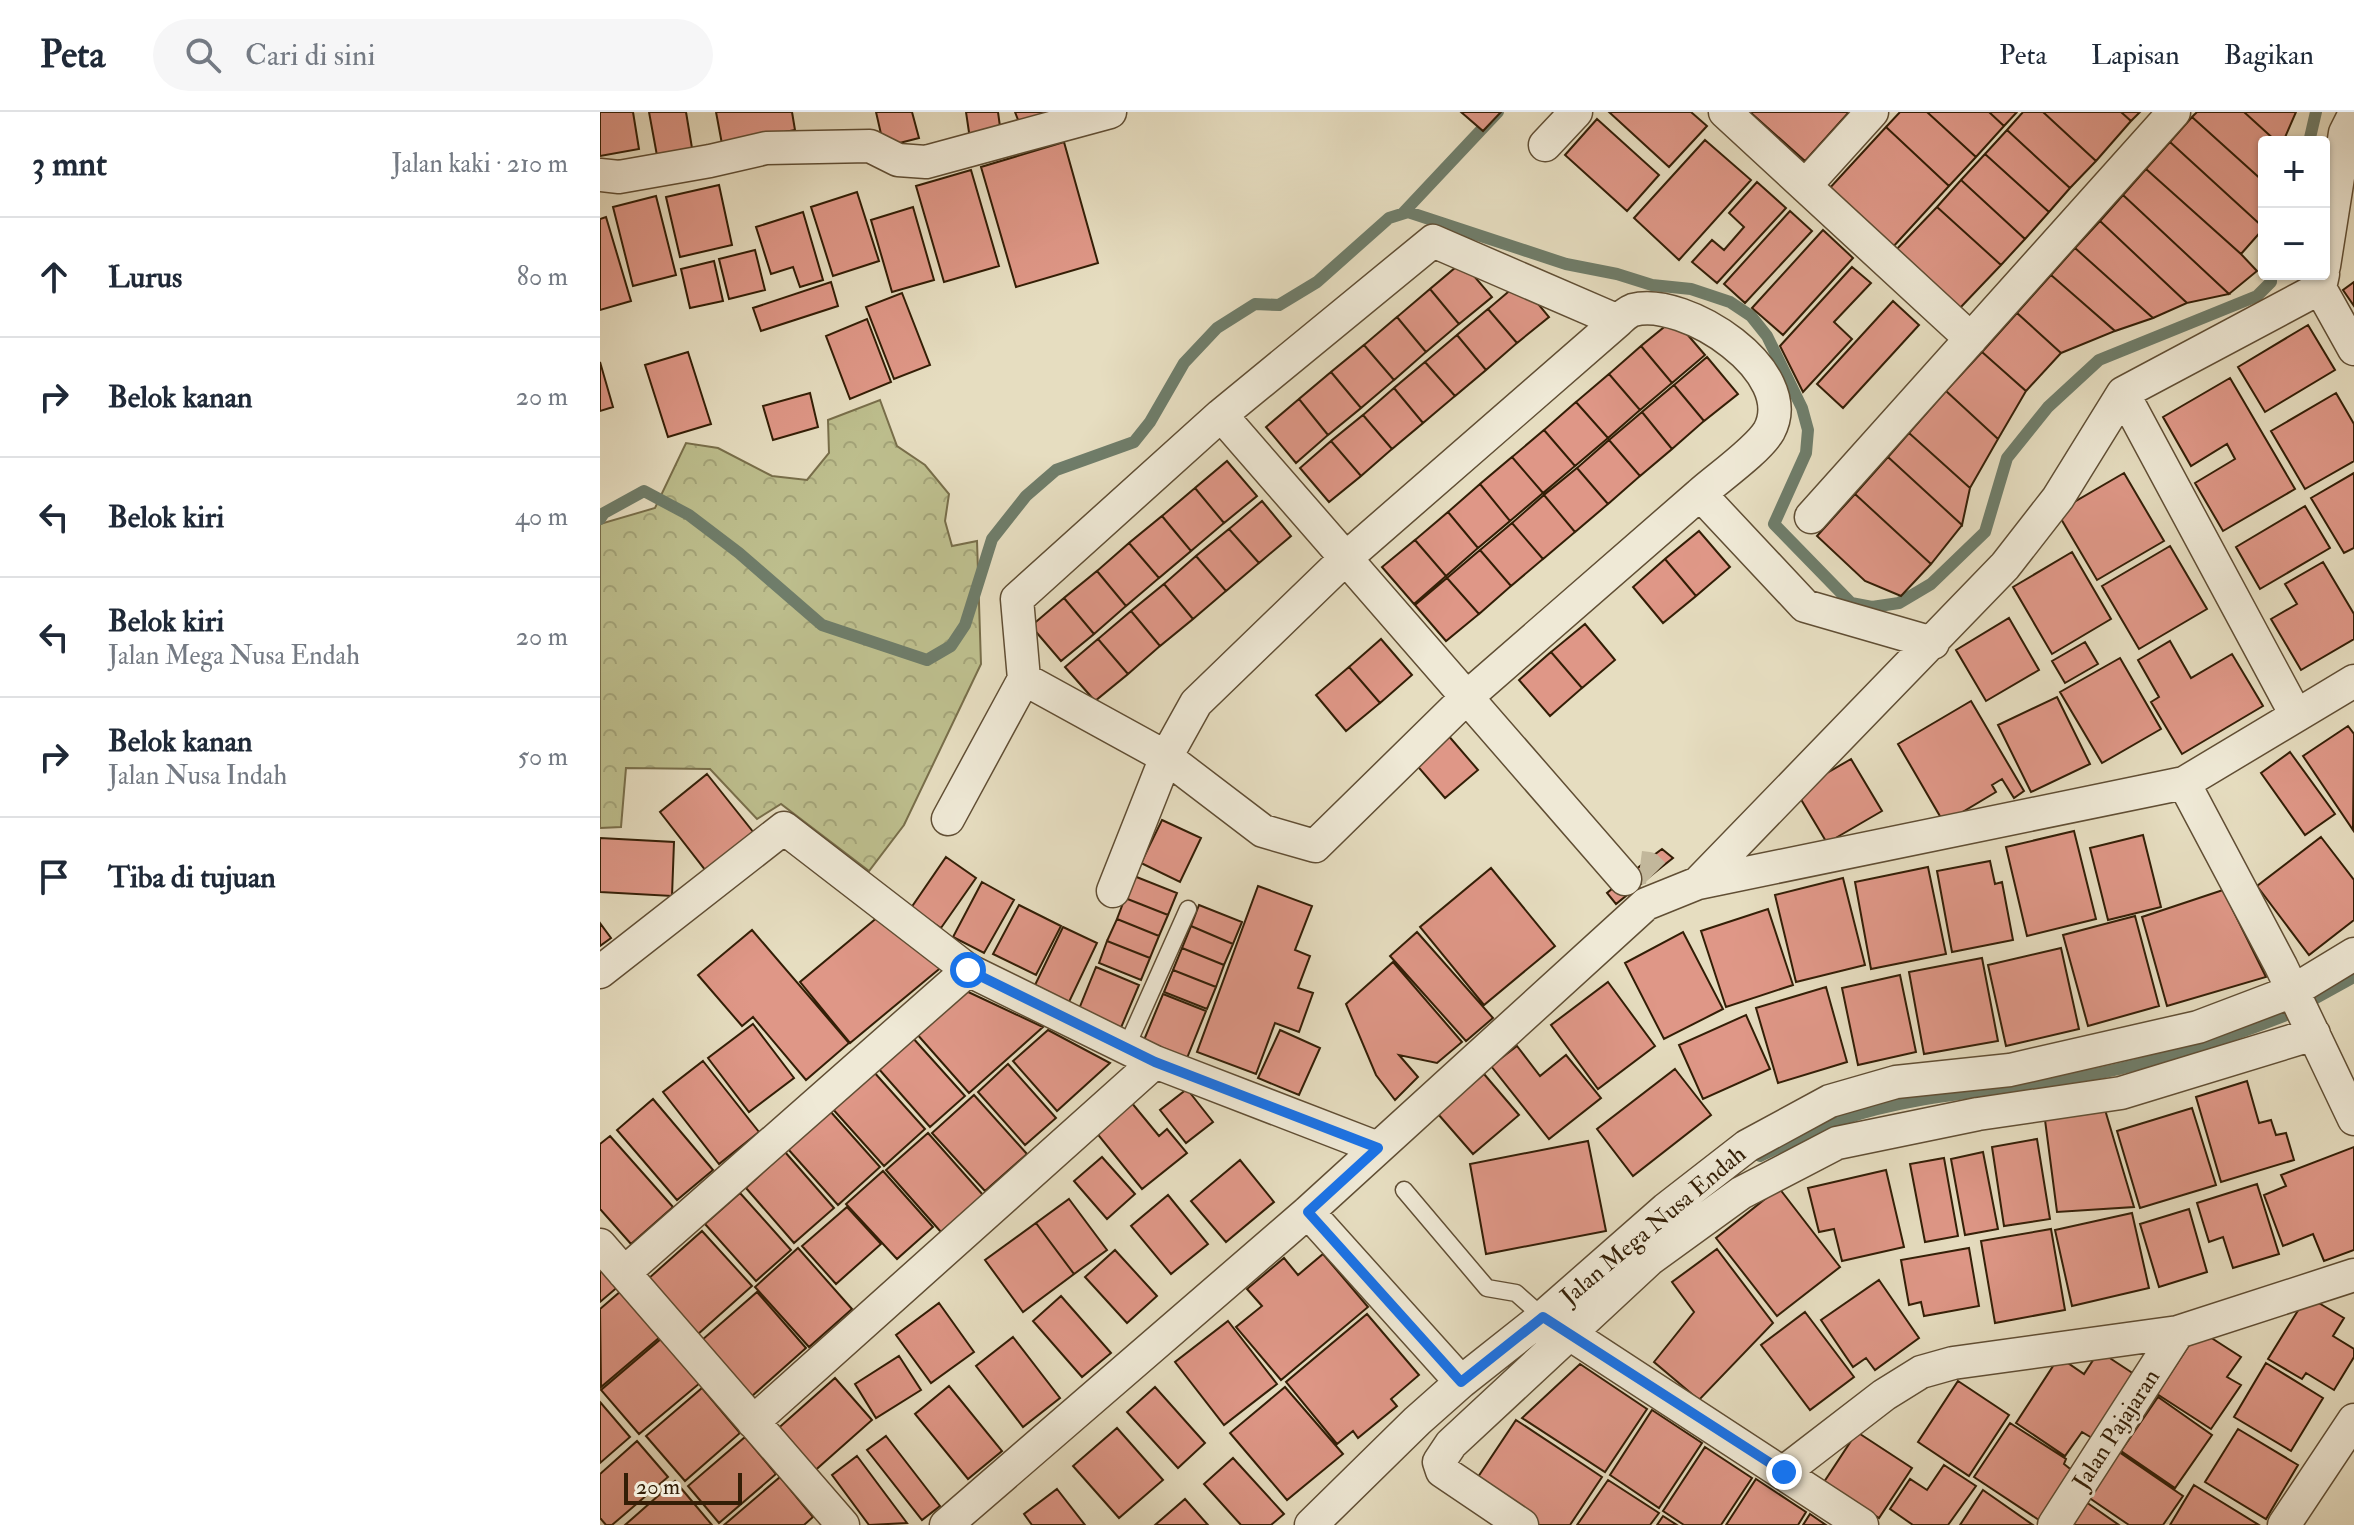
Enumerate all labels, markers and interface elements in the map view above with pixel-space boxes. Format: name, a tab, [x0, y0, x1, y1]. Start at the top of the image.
search box	[153, 19, 713, 91]
text: Peta	[40, 31, 105, 79]
icon: search	[181, 33, 225, 77]
text: Cari di sini	[245, 37, 376, 74]
text: Peta	[1999, 38, 2047, 73]
text: Lapisan	[2091, 38, 2180, 73]
text: Bagikan	[2224, 38, 2314, 73]
map controls	[2258, 136, 2330, 280]
button: +	[2258, 136, 2330, 208]
text: 3 mnt	[32, 143, 107, 186]
text: Jalan kaki · 210 m	[392, 148, 568, 180]
button: −	[2258, 208, 2330, 280]
icon: ahead	[32, 255, 76, 299]
text: Lurus	[108, 259, 182, 296]
text: 80 m	[517, 261, 568, 293]
icon: right	[32, 375, 76, 419]
text: Belok kanan	[108, 379, 252, 416]
text: 20 m	[516, 381, 568, 413]
icon: left	[32, 495, 76, 539]
text: Belok kiri	[108, 499, 224, 536]
text: 40 m	[515, 501, 568, 533]
text: Belok kiri	[108, 603, 224, 640]
icon: left	[32, 615, 76, 659]
text: 20 m	[516, 621, 568, 653]
text: Jalan Mega Nusa Endah	[108, 640, 360, 672]
text: Belok kanan	[108, 723, 252, 760]
icon: right	[32, 735, 76, 779]
text: 50 m	[518, 741, 568, 773]
text: Jalan Nusa Indah	[108, 760, 287, 792]
icon: arrive	[32, 855, 76, 899]
text: Tiba di tujuan	[108, 859, 276, 896]
route start	[950, 952, 986, 988]
street label: Jalan Mega Nusa Endah	[1554, 1139, 1753, 1313]
street label: Jalan Pajajaran	[2065, 1363, 2167, 1496]
route end	[1766, 1454, 1802, 1490]
scale bar	[624, 1469, 742, 1505]
text: 20 m	[636, 1473, 680, 1501]

